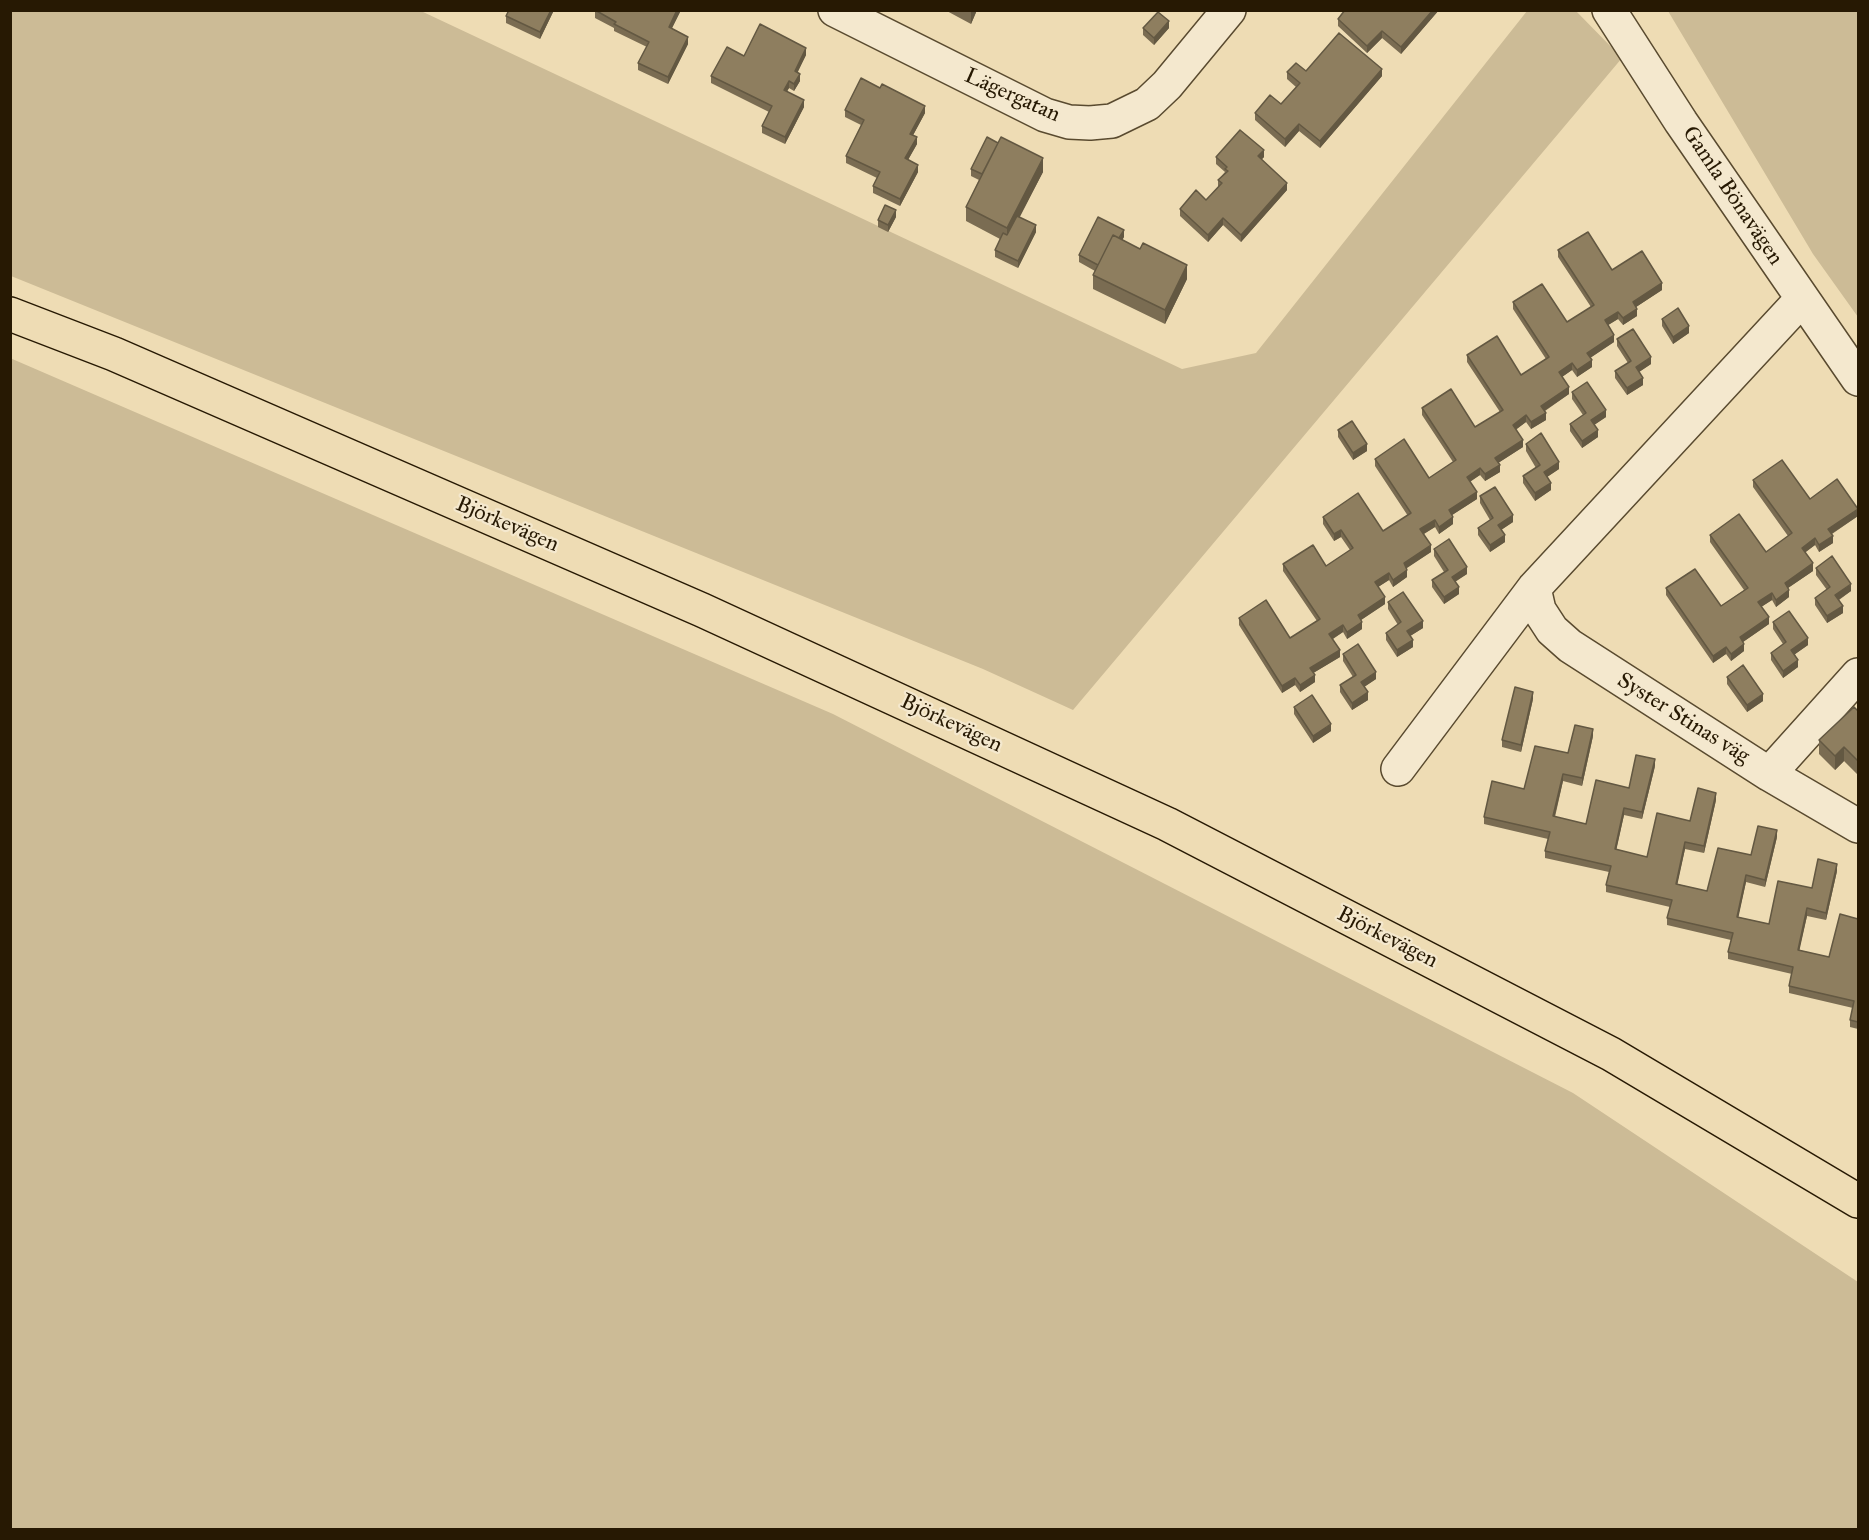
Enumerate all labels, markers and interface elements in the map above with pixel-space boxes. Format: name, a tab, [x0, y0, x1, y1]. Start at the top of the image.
street label: Lägergatan	[960, 63, 1064, 129]
street label: Gamla Bönavägen	[1676, 122, 1788, 270]
street label: Björkevägen	[451, 491, 563, 559]
street label: Syster Stinas väg	[1612, 668, 1754, 770]
street label: Björkevägen	[896, 689, 1006, 759]
street label: Björkevägen	[1332, 901, 1442, 975]

